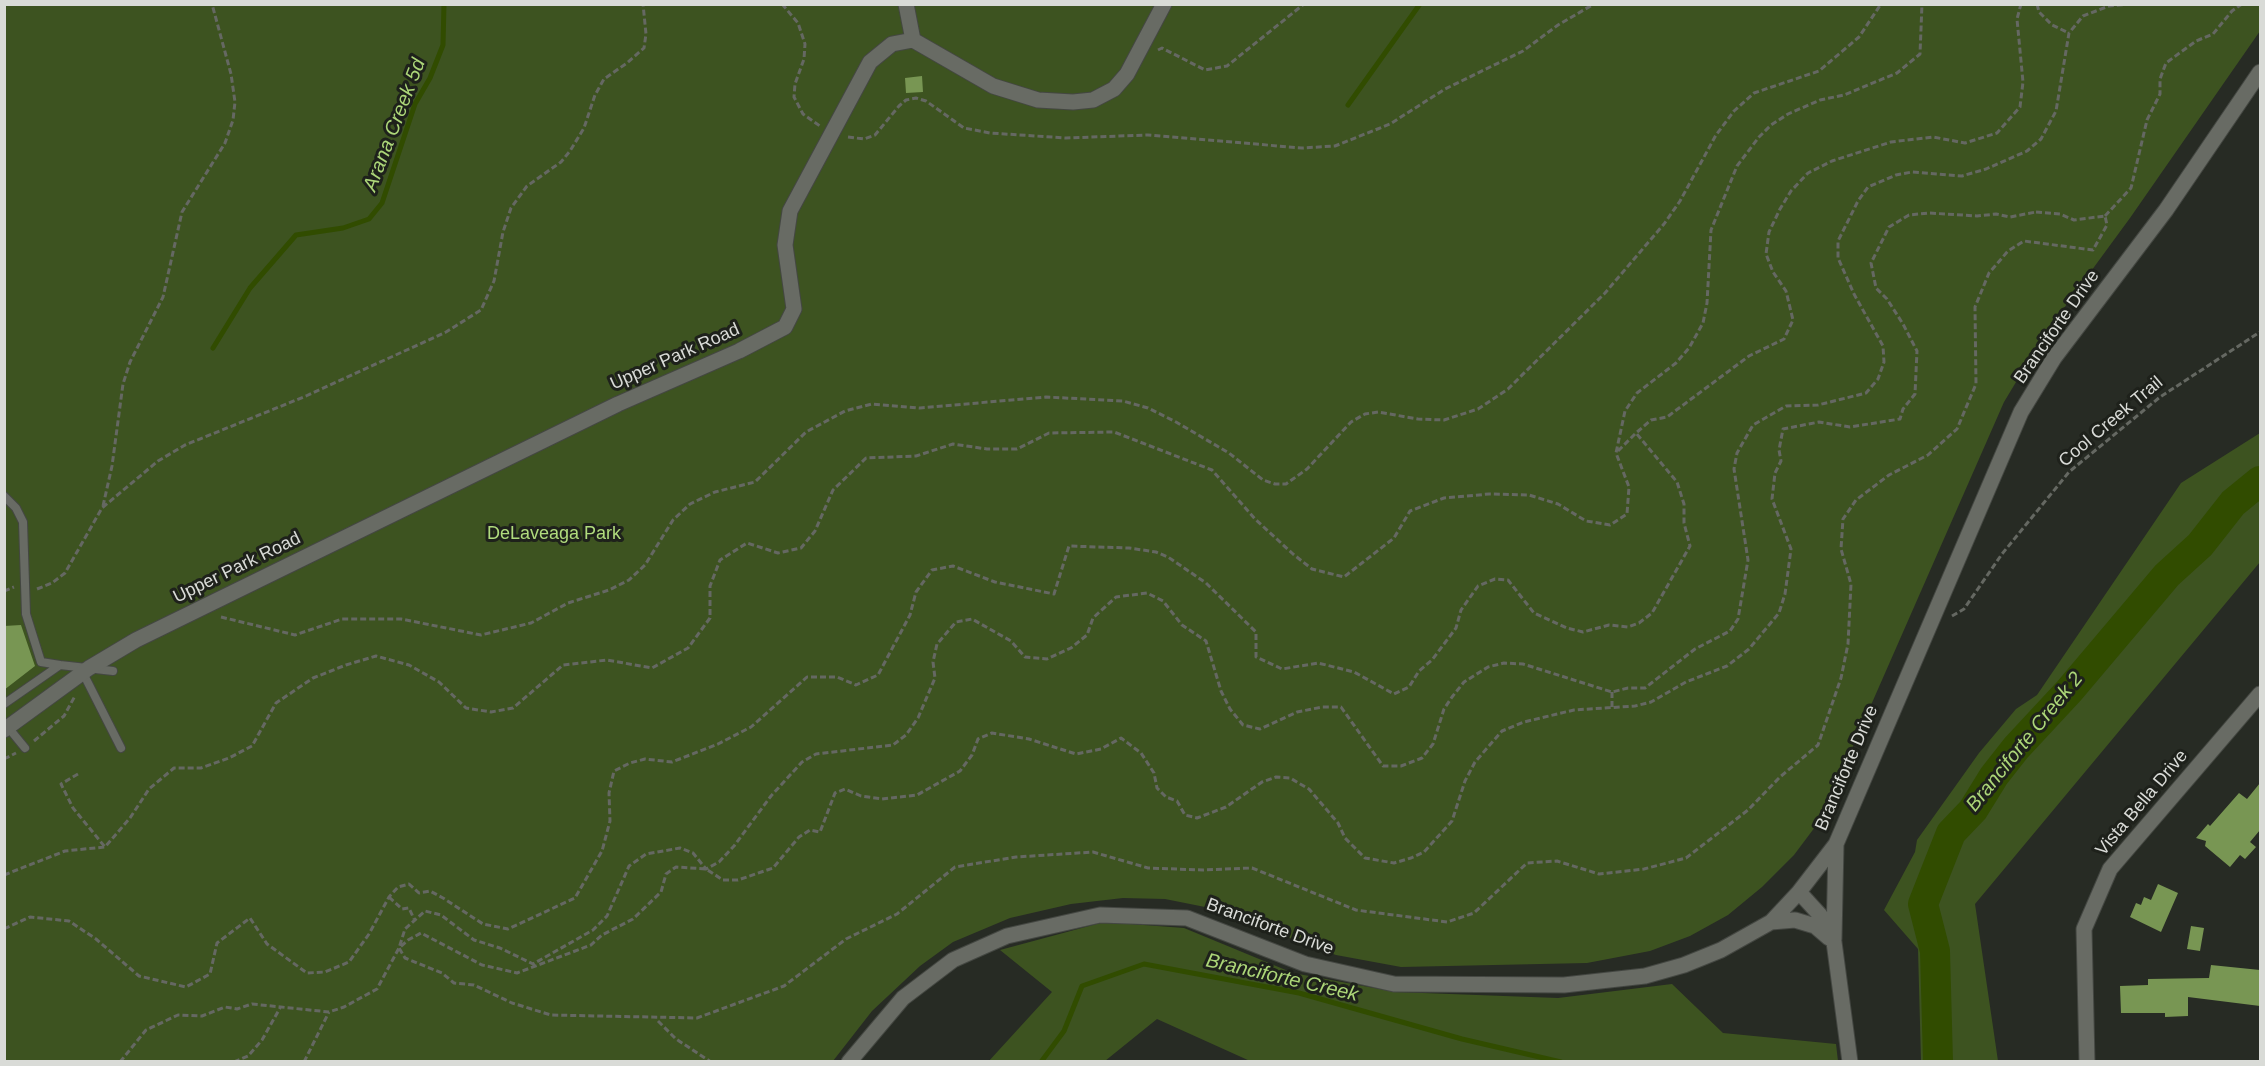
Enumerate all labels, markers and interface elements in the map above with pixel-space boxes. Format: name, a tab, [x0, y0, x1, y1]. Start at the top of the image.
water label: Arana Creek 5d	[359, 55, 431, 195]
street label: Branciforte Drive	[2010, 266, 2104, 388]
street label: Upper Park Road	[607, 319, 743, 395]
street label: Cool Creek Trail	[2055, 372, 2167, 472]
park label: DeLaveaga Park	[487, 523, 621, 545]
street label: Upper Park Road	[170, 528, 304, 608]
water label: Branciforte Creek 2	[1961, 667, 2089, 817]
street label: Branciforte Drive	[1811, 702, 1883, 834]
street label: Vista Bella Drive	[2091, 746, 2193, 860]
street label: Branciforte Drive	[1203, 894, 1337, 960]
water label: Branciforte Creek	[1203, 949, 1361, 1007]

